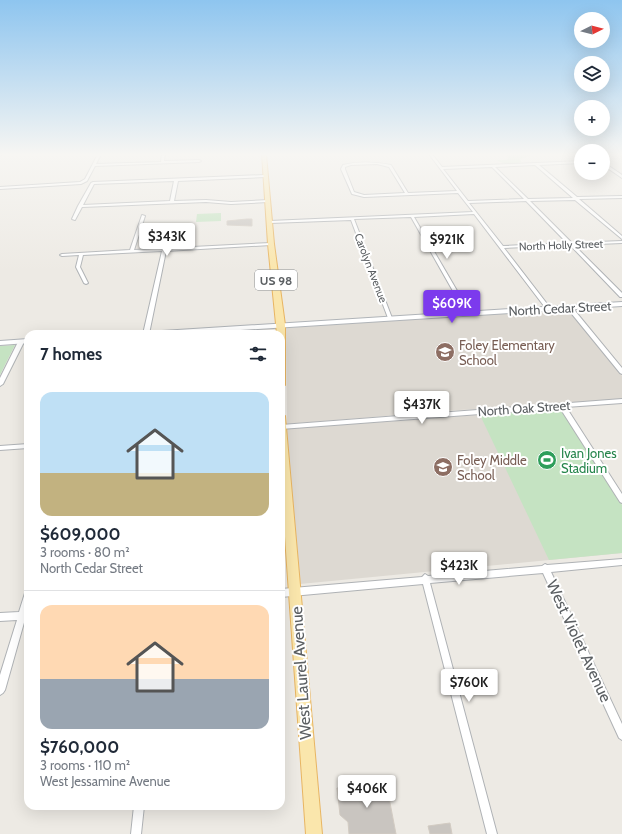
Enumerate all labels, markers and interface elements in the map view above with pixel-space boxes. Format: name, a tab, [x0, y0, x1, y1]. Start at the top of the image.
north arrow	[574, 12, 610, 48]
map controls	[574, 12, 610, 180]
button: layers	[574, 56, 610, 92]
button: +	[574, 100, 610, 136]
button: −	[574, 144, 610, 180]
pin: $343K	[139, 223, 195, 257]
pin: $921K	[419, 226, 475, 260]
text: $343K	[148, 228, 186, 244]
street label: Carolyn Avenue	[351, 231, 391, 305]
text: $921K	[430, 231, 464, 247]
street label: North Holly Street	[519, 237, 604, 253]
road number: US 98	[255, 270, 297, 290]
pin: $609K	[424, 290, 480, 324]
text: $609K	[432, 295, 472, 311]
street label: North Cedar Street	[508, 297, 612, 319]
place label: Foley Elementary School	[459, 337, 555, 368]
school or university icon: Foley Elementary School	[434, 341, 456, 363]
icon: filters	[247, 343, 269, 365]
text: 7 homes	[40, 344, 102, 364]
pin: $437K	[394, 391, 450, 425]
text: $437K	[403, 396, 441, 412]
street label: North Oak Street	[477, 397, 571, 419]
icon: home	[119, 418, 191, 490]
place label: Ivan Jones Stadium	[561, 445, 617, 476]
sports icon: Ivan Jones Stadium	[536, 449, 558, 471]
place label: Foley Middle School	[457, 452, 527, 483]
school or university icon: Foley Middle School	[432, 456, 454, 478]
text: $609,000	[40, 524, 120, 544]
text: 3 rooms · 80 m²	[40, 544, 130, 560]
pin: $423K	[431, 552, 487, 586]
text: $423K	[440, 557, 478, 573]
text: North Cedar Street	[40, 560, 143, 576]
street label: West Violet Avenue	[542, 577, 616, 705]
street label: West Laurel Avenue	[287, 606, 315, 740]
icon: home	[119, 631, 191, 703]
pin: $760K	[441, 669, 497, 703]
text: $760K	[450, 674, 488, 690]
text: $760,000	[40, 737, 119, 757]
text: 3 rooms · 110 m²	[40, 757, 130, 773]
text: West Jessamine Avenue	[40, 773, 170, 789]
pin: $406K	[339, 775, 395, 809]
text: $406K	[347, 780, 387, 796]

